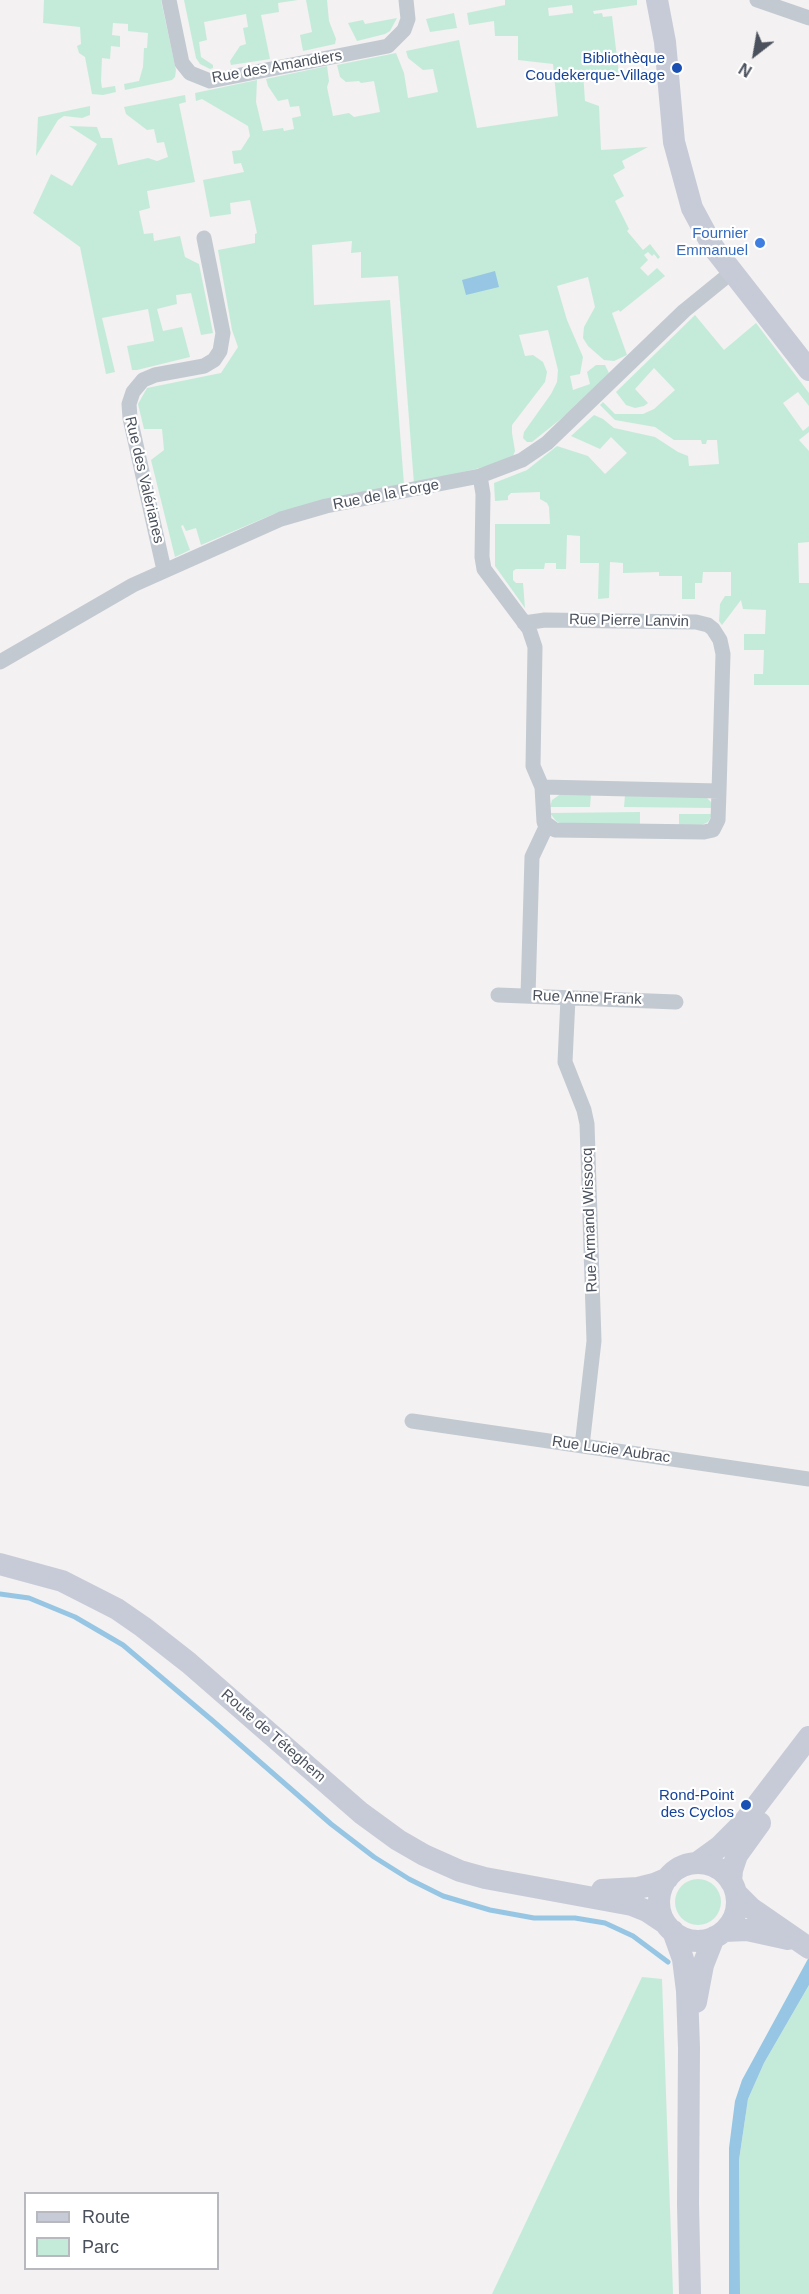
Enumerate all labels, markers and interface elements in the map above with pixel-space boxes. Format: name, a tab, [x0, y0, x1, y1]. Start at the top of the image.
north arrow	[725, 24, 785, 84]
street label: Rue des Amandiers	[211, 47, 343, 87]
place label: Bibliothèque Coudekerque-Village	[525, 50, 665, 85]
text: N	[736, 60, 755, 80]
marker: Bibliothèque Coudekerque-Village	[670, 61, 684, 75]
place label: Fournier Emmanuel	[676, 225, 748, 260]
marker: Fournier Emmanuel	[753, 236, 767, 250]
street label: Rue des Valérianes	[121, 415, 167, 545]
street label: Rue de la Forge	[331, 476, 441, 514]
street label: Rue Pierre Lanvin	[569, 611, 689, 631]
street label: Rue Anne Frank	[532, 987, 642, 1009]
street label: Rue Armand Wissocq	[578, 1147, 602, 1293]
street label: Rue Lucie Aubrac	[551, 1433, 671, 1467]
street label: Route de Téteghem	[217, 1686, 329, 1786]
place label: Rond-Point des Cyclos	[659, 1787, 734, 1822]
marker: Rond-Point des Cyclos	[739, 1798, 753, 1812]
legend	[24, 2192, 219, 2270]
text: Route	[82, 2207, 130, 2227]
text: Parc	[82, 2237, 119, 2257]

